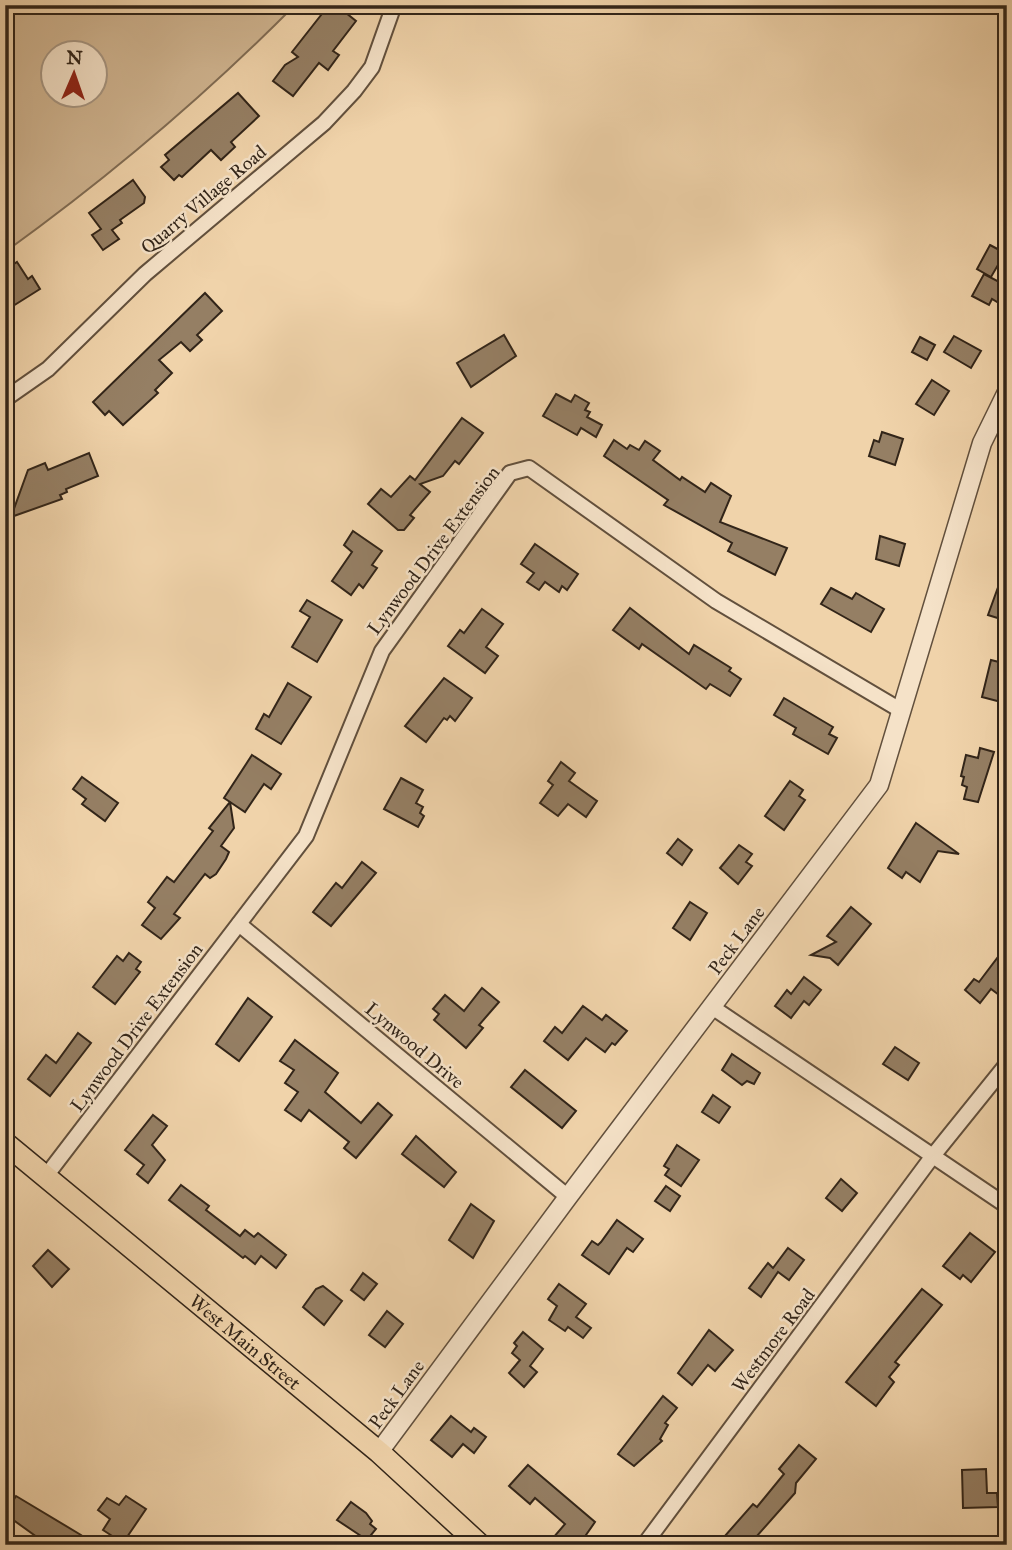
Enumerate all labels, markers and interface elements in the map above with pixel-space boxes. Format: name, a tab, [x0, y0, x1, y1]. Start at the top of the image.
north arrow	[38, 38, 108, 108]
text: N	[66, 46, 83, 69]
street label: Quarry Village Road	[136, 140, 272, 259]
street label: Lynwood Drive Extension	[362, 461, 504, 639]
street label: Peck Lane	[703, 902, 770, 979]
street label: Lynwood Drive Extension	[65, 938, 207, 1116]
street label: Lynwood Drive	[361, 997, 469, 1093]
street label: Westmore Road	[727, 1284, 820, 1397]
street label: West Main Street	[185, 1289, 306, 1395]
street label: Peck Lane	[364, 1355, 429, 1433]

